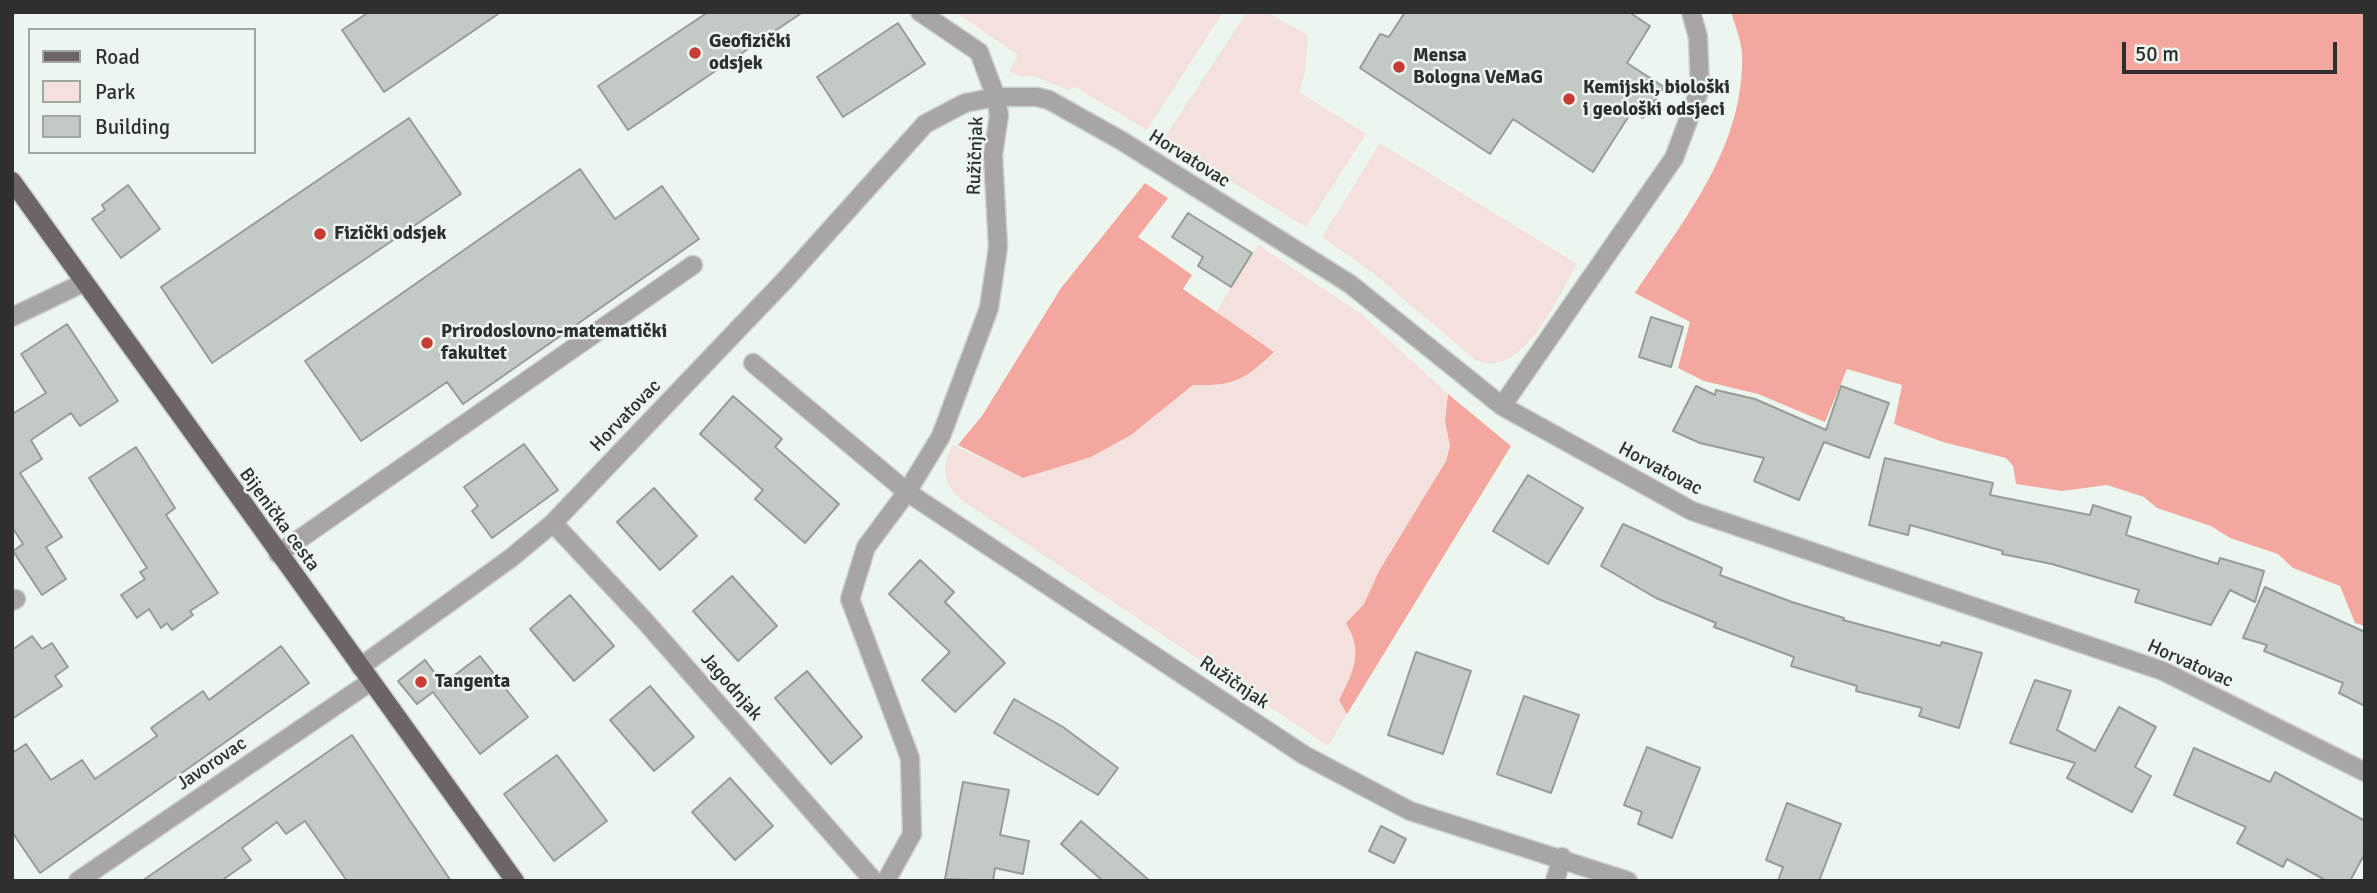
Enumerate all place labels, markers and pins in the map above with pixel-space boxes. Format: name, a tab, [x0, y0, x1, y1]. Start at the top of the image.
place label: Geofizički odsjek	[709, 31, 791, 75]
marker: Geofizički odsjek	[687, 45, 703, 61]
place label: Mensa Bologna VeMaG	[1413, 45, 1543, 89]
marker: Mensa Bologna VeMaG	[1391, 59, 1407, 75]
place label: Kemijski, biološki i geološki odsjeci	[1583, 77, 1730, 121]
marker: Kemijski, biološki i geološki odsjeci	[1561, 91, 1577, 107]
place label: Fizički odsjek	[334, 223, 447, 245]
marker: Fizički odsjek	[312, 226, 328, 242]
place label: Prirodoslovno-matematički fakultet	[441, 321, 667, 365]
marker: Prirodoslovno-matematički fakultet	[419, 335, 435, 351]
place label: Tangenta	[435, 671, 510, 693]
marker: Tangenta	[413, 674, 429, 690]

